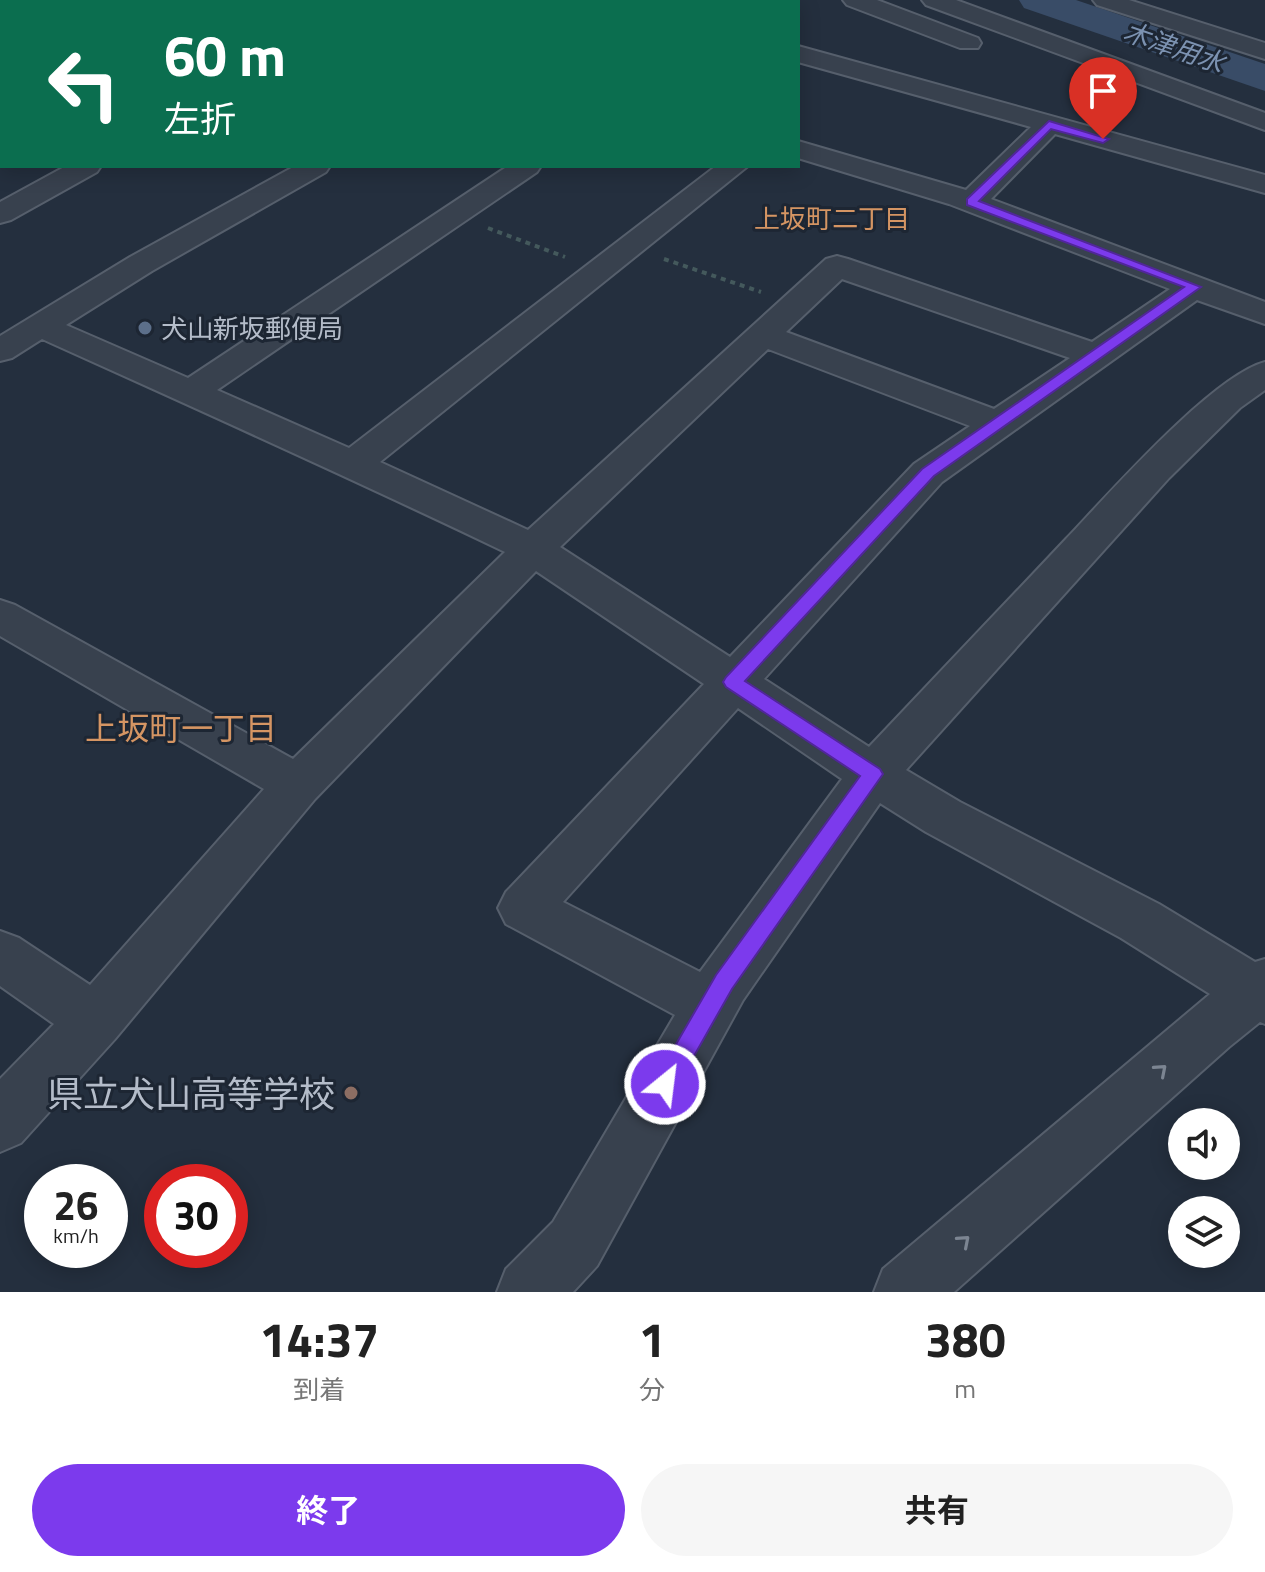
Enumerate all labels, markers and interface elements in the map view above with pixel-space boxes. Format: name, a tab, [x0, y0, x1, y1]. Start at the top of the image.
water label: 木津用水	[1118, 12, 1232, 83]
text: 60 m	[164, 13, 286, 98]
icon: left	[32, 32, 136, 136]
pin	[1069, 57, 1137, 139]
icon: arrive	[1081, 69, 1125, 113]
text: 左折	[164, 91, 236, 146]
district label: 上坂町二丁目	[754, 199, 910, 238]
place label: 犬山新坂郵便局	[161, 309, 343, 348]
marker: 犬山新坂郵便局	[136, 319, 154, 337]
district label: 上坂町一丁目	[85, 704, 277, 752]
position arrow	[623, 1042, 707, 1126]
one-way arrow	[1151, 1065, 1166, 1080]
place label: 県立犬山高等学校	[47, 1066, 335, 1121]
marker: 県立犬山高等学校	[342, 1084, 360, 1102]
map controls	[1168, 1108, 1240, 1268]
button: sound	[1168, 1108, 1240, 1180]
speed limit sign: 30	[144, 1164, 248, 1268]
text: 26	[54, 1175, 98, 1236]
button: layers	[1168, 1196, 1240, 1268]
text: km/h	[53, 1220, 99, 1251]
one-way arrow	[955, 1236, 970, 1251]
text: 14:37	[259, 1303, 379, 1376]
text: 1	[639, 1303, 666, 1376]
text: 380	[925, 1303, 1006, 1376]
text: m	[954, 1369, 976, 1408]
text: 到着	[293, 1370, 345, 1409]
text: 分	[639, 1370, 665, 1409]
button: 終了	[32, 1464, 625, 1556]
button: 共有	[641, 1464, 1233, 1556]

